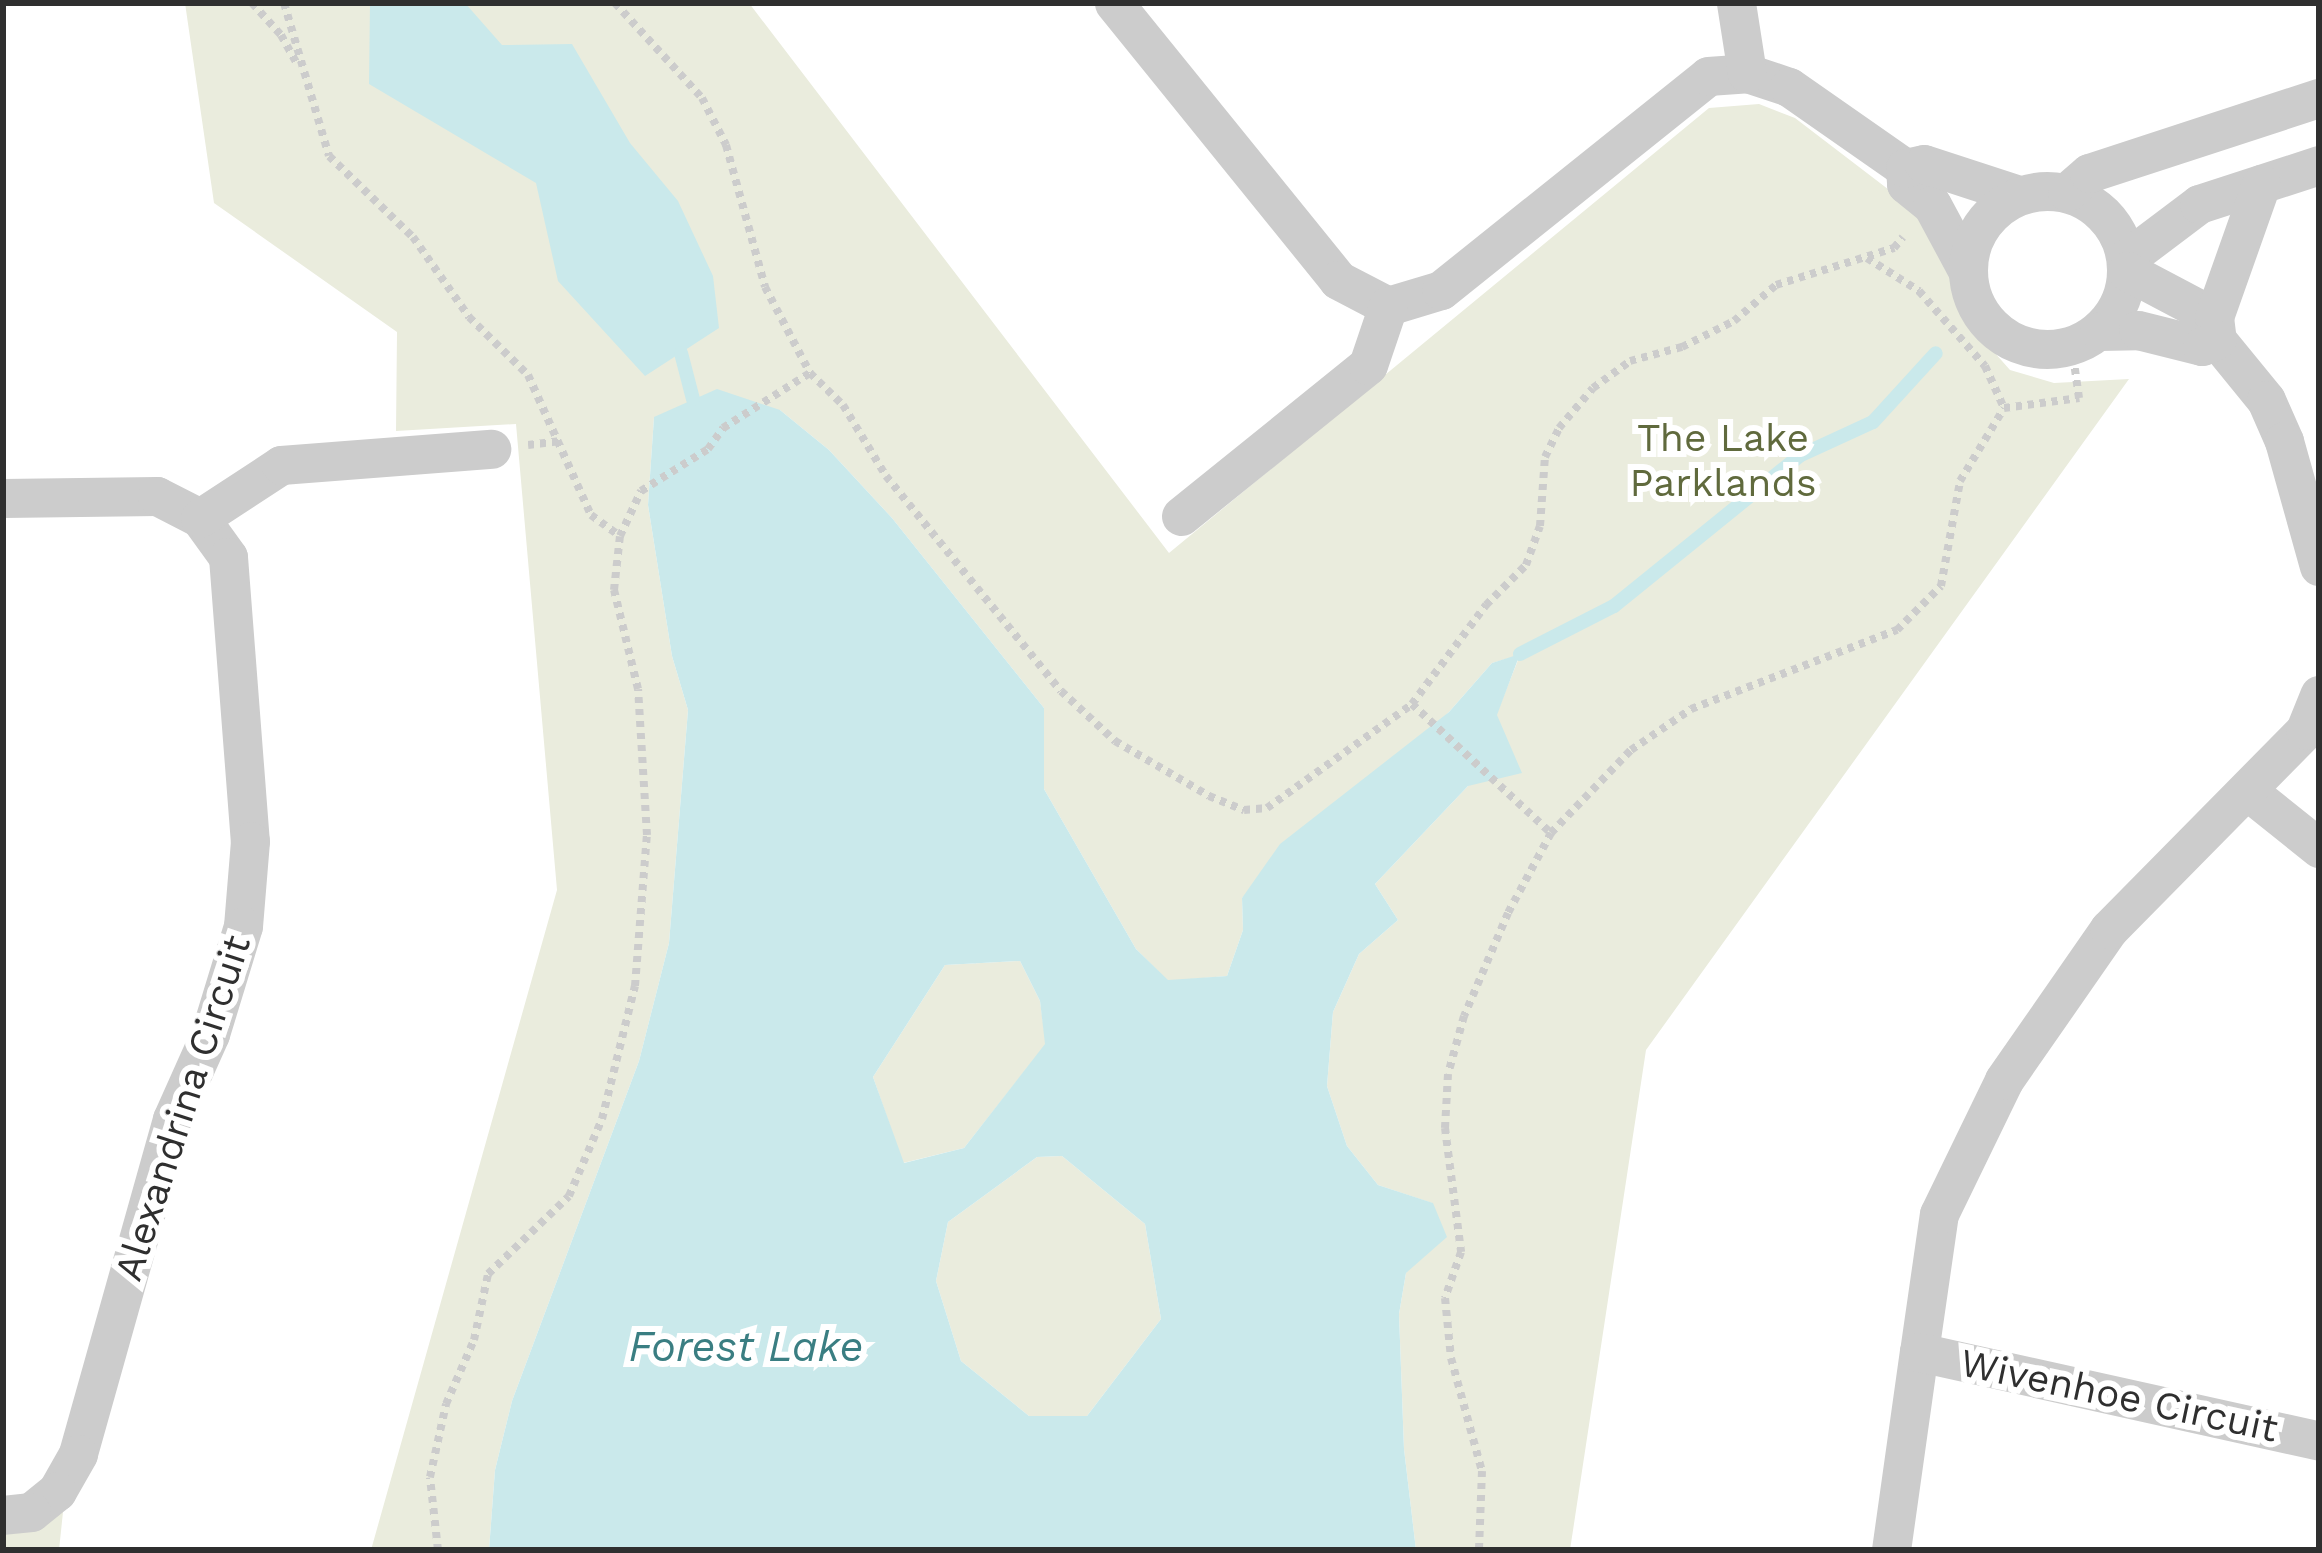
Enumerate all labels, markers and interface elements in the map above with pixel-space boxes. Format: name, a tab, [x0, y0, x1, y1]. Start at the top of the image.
park label: The Lake Parklands	[1629, 416, 1817, 507]
street label: Alexandrina Circuit	[105, 929, 261, 1287]
water label: Forest Lake	[629, 1322, 863, 1372]
street label: Wivenhoe Circuit	[1956, 1340, 2282, 1452]

